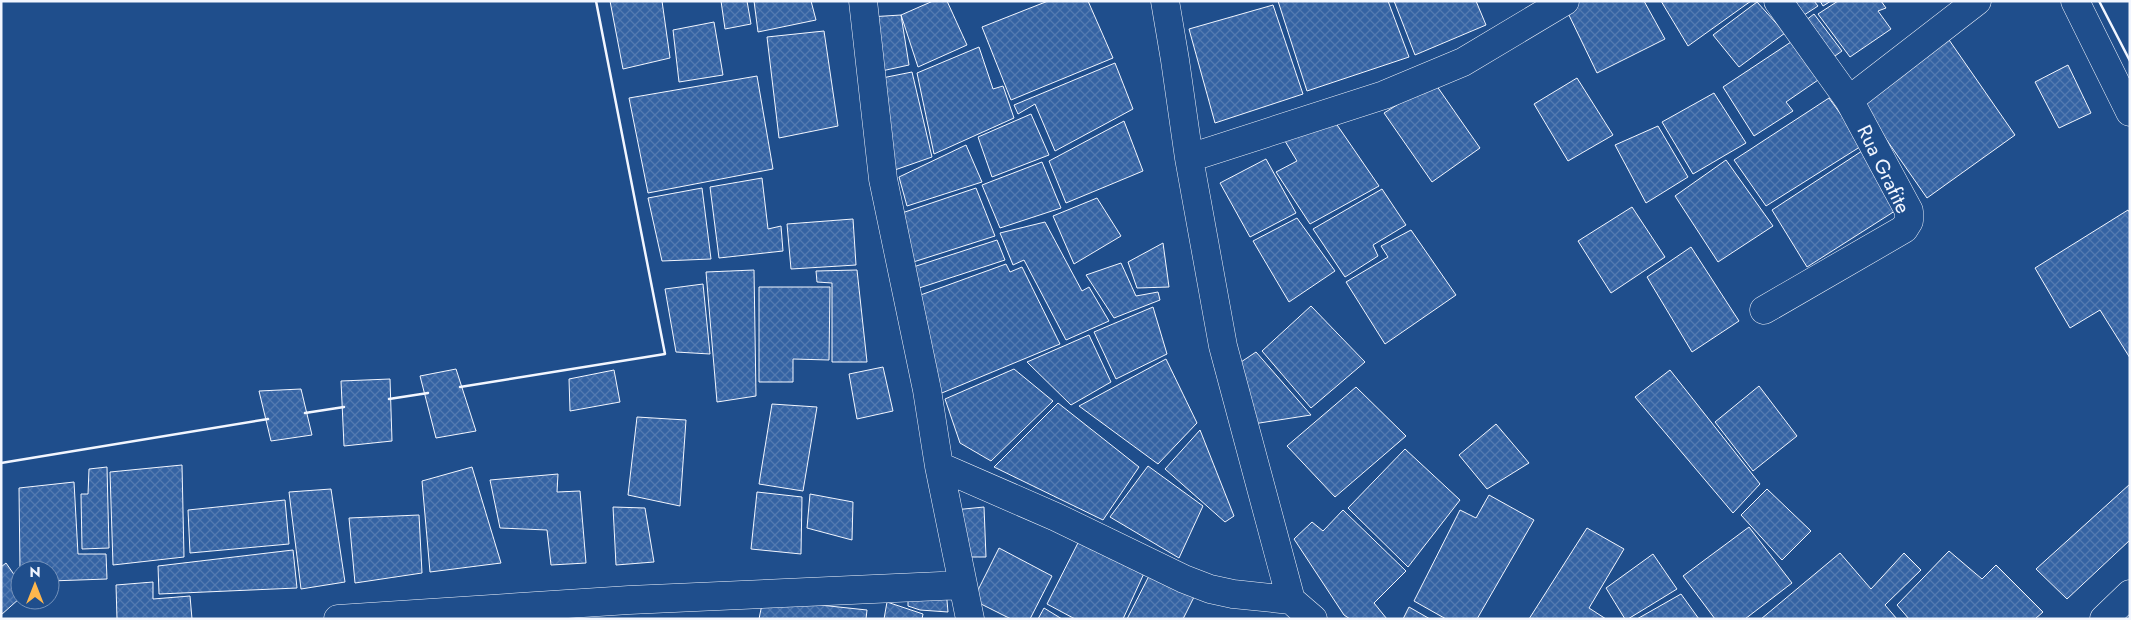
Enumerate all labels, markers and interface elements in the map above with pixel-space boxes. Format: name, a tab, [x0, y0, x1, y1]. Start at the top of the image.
street label: Rua Grafite	[1850, 120, 1917, 218]
north arrow	[10, 560, 60, 610]
text: N	[29, 562, 41, 582]

